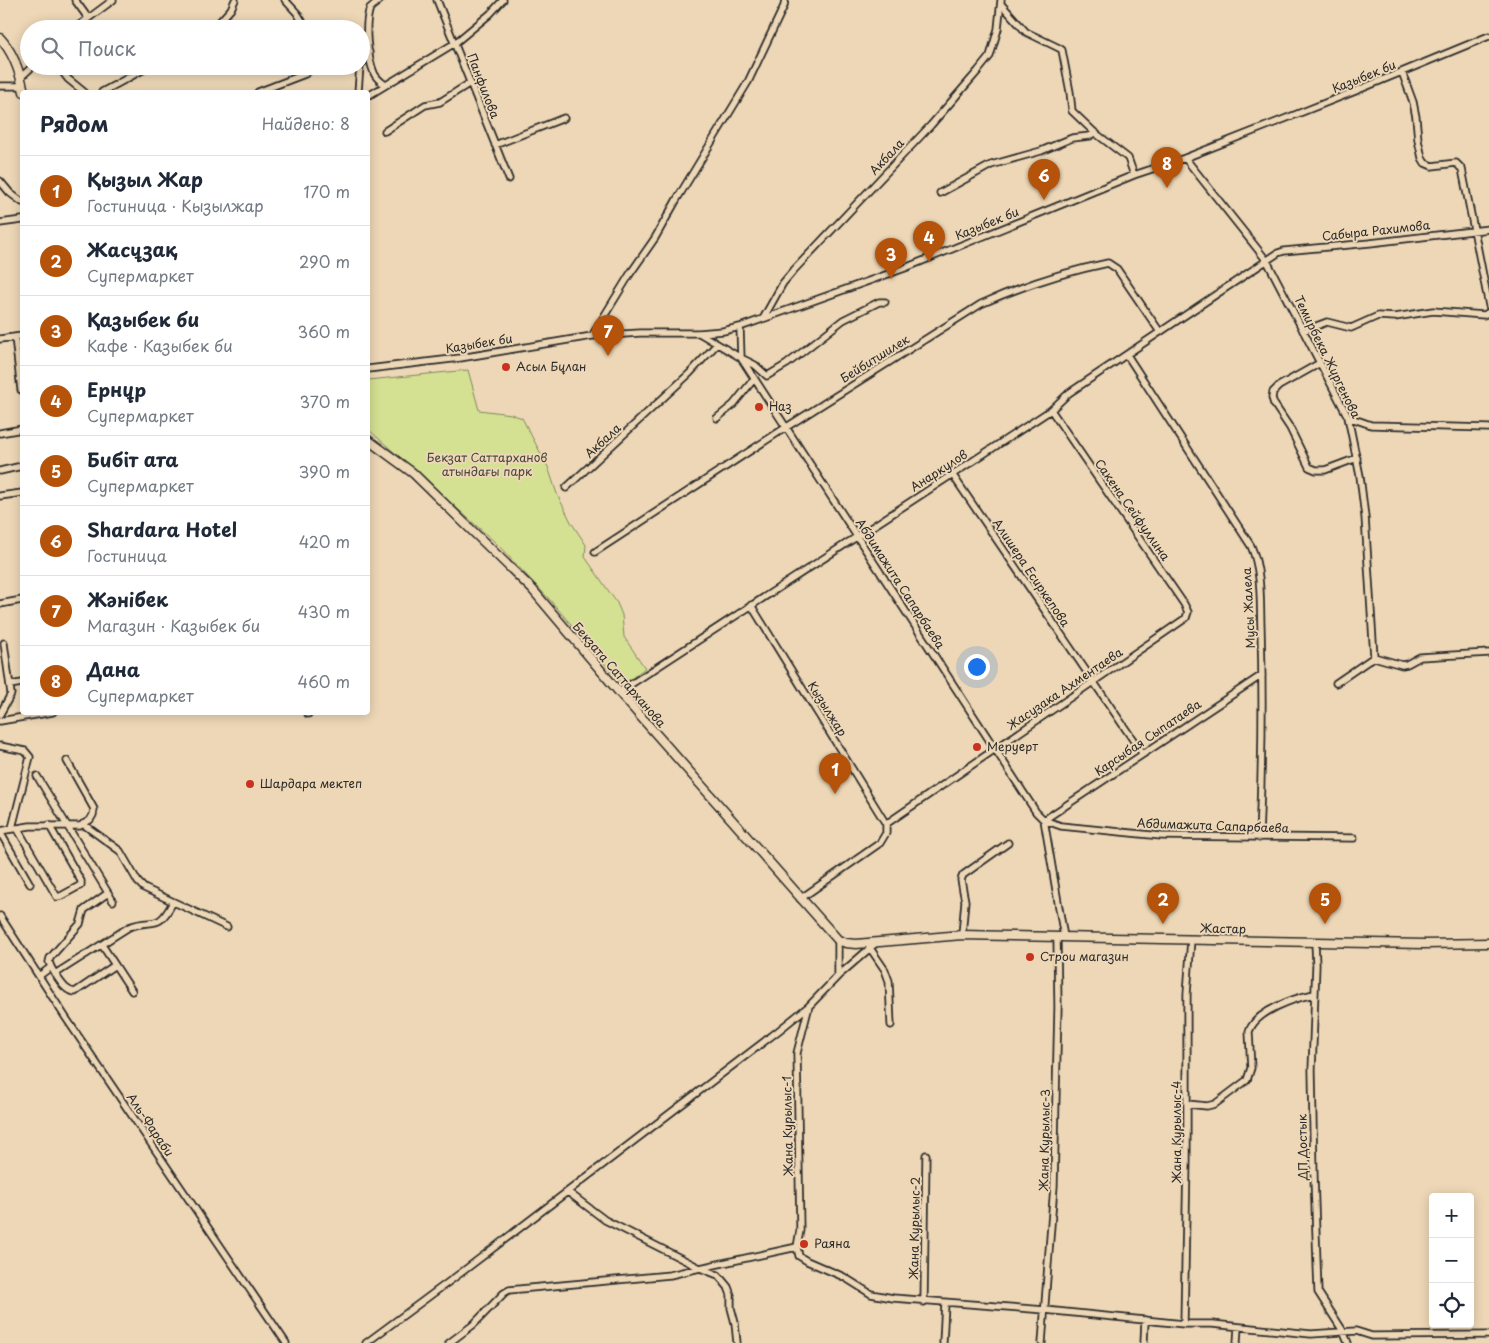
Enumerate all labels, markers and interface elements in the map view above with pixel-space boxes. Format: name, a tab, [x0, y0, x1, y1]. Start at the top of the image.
search box	[20, 20, 370, 75]
icon: search	[38, 34, 66, 62]
text: Поиск	[78, 34, 136, 62]
street label: Панфилова	[463, 50, 505, 121]
street label: Казыбек би	[1329, 55, 1398, 97]
text: Рядом	[40, 107, 108, 139]
text: Найдено: 8	[262, 111, 350, 135]
street label: Акбала	[865, 134, 908, 178]
pin: 8	[1151, 147, 1183, 188]
pin: 6	[1028, 159, 1060, 200]
text: Қызыл Жар	[87, 165, 203, 193]
text: 1	[52, 179, 60, 203]
text: 170 m	[304, 179, 350, 203]
text: Гостиница · Кызылжар	[87, 193, 264, 217]
street label: Казыбек би	[952, 202, 1021, 244]
street label: Сабыра Рахимова	[1321, 215, 1431, 245]
pin: 4	[913, 221, 945, 262]
text: Жасұзақ	[87, 235, 178, 263]
pin: 3	[875, 238, 907, 279]
text: 2	[50, 249, 62, 273]
text: 290 m	[299, 249, 350, 273]
text: Супермаркет	[87, 263, 194, 287]
street label: Темирбека Жүргенова	[1290, 292, 1366, 421]
text: Қазыбек би	[87, 305, 199, 333]
pin: 7	[592, 315, 624, 356]
text: 3	[51, 319, 61, 343]
text: 360 m	[298, 319, 350, 343]
street label: Казыбек би	[444, 329, 514, 357]
street label: Бейбитшилек	[836, 329, 913, 387]
text: Кафе · Казыбек би	[87, 333, 233, 357]
place label: Асыл Бұлан	[516, 357, 586, 375]
marker: Асыл Бұлан	[500, 361, 512, 373]
text: Ернұр	[87, 375, 146, 403]
text: 4	[51, 389, 61, 413]
text: 370 m	[300, 389, 350, 413]
place label: Наз	[769, 397, 792, 415]
marker: Наз	[753, 401, 765, 413]
text: Супермаркет	[87, 403, 194, 427]
street label: Акбала	[580, 418, 625, 462]
text: Бибіт ата	[87, 445, 179, 473]
street label: Анаркулов	[906, 445, 971, 495]
park label: Бекзат Саттарханов атындағы парк	[427, 448, 547, 480]
street label: Сакена Сейфуллина	[1091, 455, 1175, 564]
text: 5	[51, 459, 61, 483]
text: 390 m	[299, 459, 350, 483]
text: Супермаркет	[87, 473, 194, 497]
text: Shardara Hotel	[87, 515, 237, 543]
street label: Абдимажита Сапарбаева	[852, 515, 950, 653]
street label: Алишера Есиркепова	[989, 515, 1075, 631]
text: 6	[50, 529, 62, 553]
text: 420 m	[299, 529, 350, 553]
text: Гостиница	[87, 543, 167, 567]
street label: Мусы Жалела	[1237, 567, 1259, 649]
text: Жәнібек	[87, 585, 168, 613]
text: 7	[51, 599, 61, 623]
text: 430 m	[298, 599, 350, 623]
text: Магазин · Казыбек би	[87, 613, 260, 637]
street label: Бекзата Саттарханова	[569, 618, 671, 731]
street label: Жасузака Ахментаева	[1003, 642, 1126, 734]
your location	[964, 654, 990, 680]
text: Дана	[87, 655, 140, 683]
text: 8	[51, 669, 61, 693]
text: 460 m	[298, 669, 350, 693]
street label: Кызылжар	[804, 677, 852, 739]
text: Супермаркет	[87, 683, 194, 707]
street label: Карсыбая Сыпатаева	[1090, 694, 1205, 780]
place label: Меруерт	[987, 737, 1038, 755]
marker: Меруерт	[971, 741, 983, 753]
pin: 1	[819, 753, 851, 794]
place label: Шардара мектеп	[260, 774, 362, 792]
marker: Шардара мектеп	[244, 778, 256, 790]
street label: Абдимажита Сапарбаева	[1137, 813, 1290, 837]
pin: 2	[1147, 883, 1179, 924]
pin: 5	[1309, 883, 1341, 924]
street label: Жастар	[1199, 919, 1246, 937]
place label: Строи магазин	[1040, 947, 1129, 965]
marker: Строи магазин	[1024, 951, 1036, 963]
street label: Жана Курылыс-1	[777, 1076, 797, 1177]
street label: Жана Курылыс-4	[1167, 1081, 1185, 1184]
street label: Аль-Фараби	[123, 1089, 179, 1160]
street label: Жана Курылыс-3	[1034, 1089, 1054, 1192]
street label: ДП Достык	[1292, 1113, 1312, 1181]
street label: Жана Курылыс-2	[904, 1176, 924, 1281]
map controls	[1429, 1193, 1474, 1328]
button: +	[1429, 1193, 1474, 1238]
place label: Раяна	[814, 1234, 851, 1252]
marker: Раяна	[798, 1238, 810, 1250]
button: −	[1429, 1238, 1474, 1283]
button: locate	[1429, 1283, 1474, 1328]

